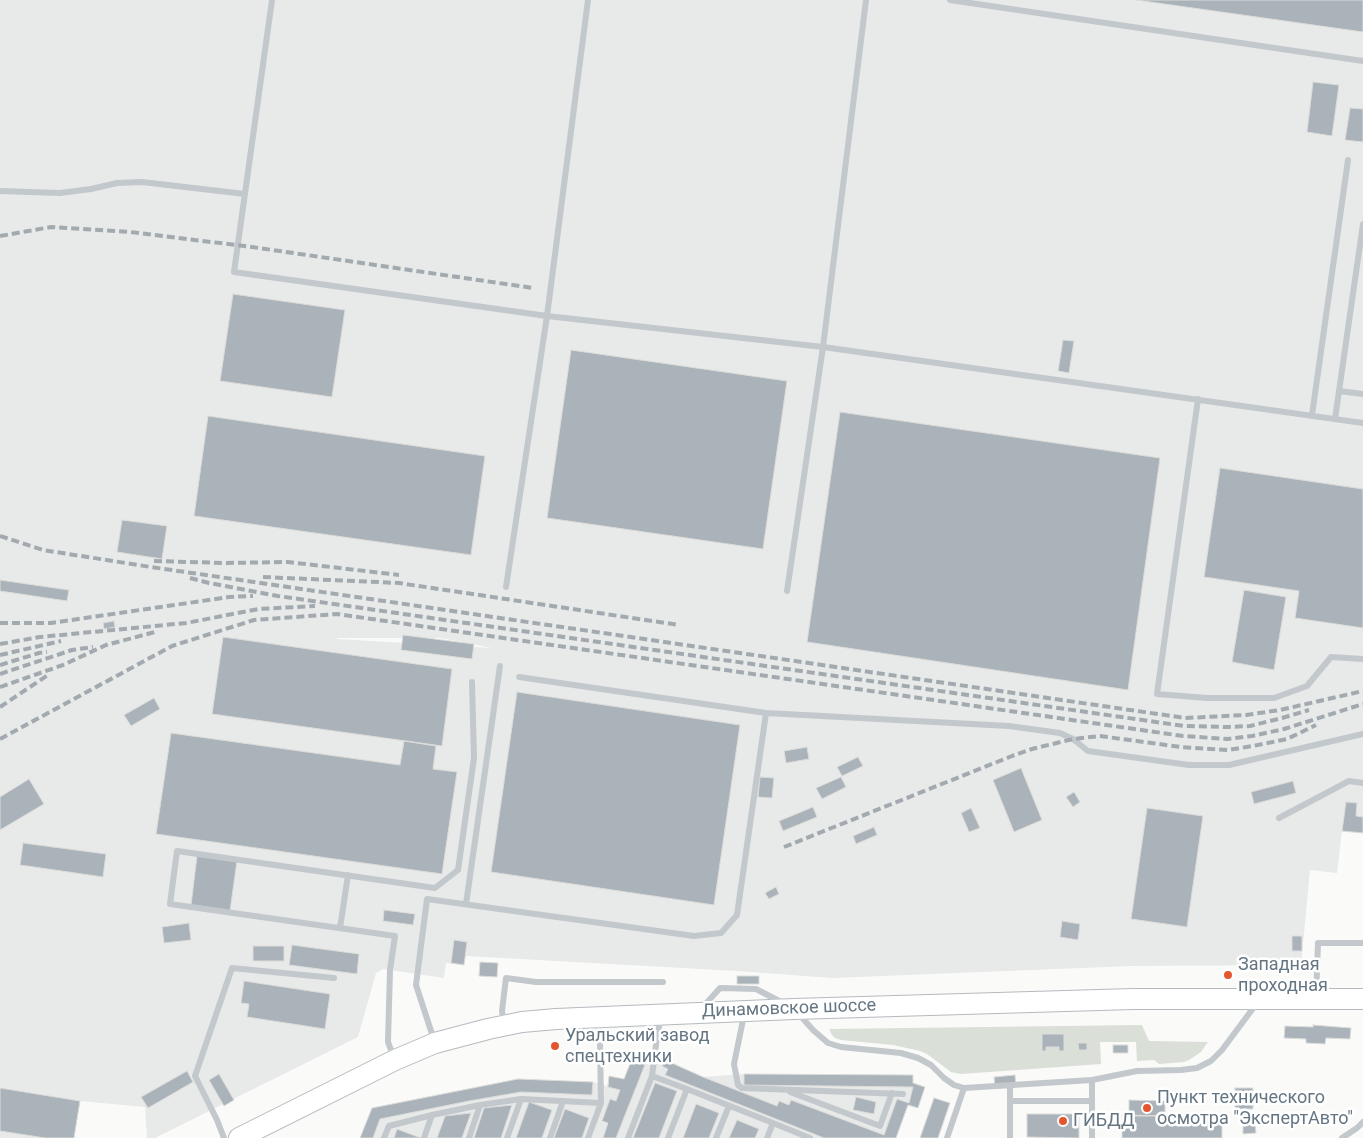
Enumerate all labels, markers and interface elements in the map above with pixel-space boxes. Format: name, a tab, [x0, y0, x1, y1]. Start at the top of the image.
place label: Западная проходная	[1238, 954, 1328, 996]
marker: Западная проходная	[1222, 969, 1234, 981]
street label: Динамовское шоссе	[701, 995, 877, 1023]
place label: Уральский завод спецтехники	[565, 1025, 710, 1068]
marker: Уральский завод спецтехники	[549, 1040, 561, 1052]
place label: Пункт технического осмотра "ЭкспертАвто"	[1157, 1087, 1353, 1130]
marker: Пункт технического осмотра "ЭкспертАвто"	[1141, 1102, 1153, 1114]
place label: ГИБДД	[1073, 1110, 1134, 1132]
marker: ГИБДД	[1057, 1115, 1069, 1127]

